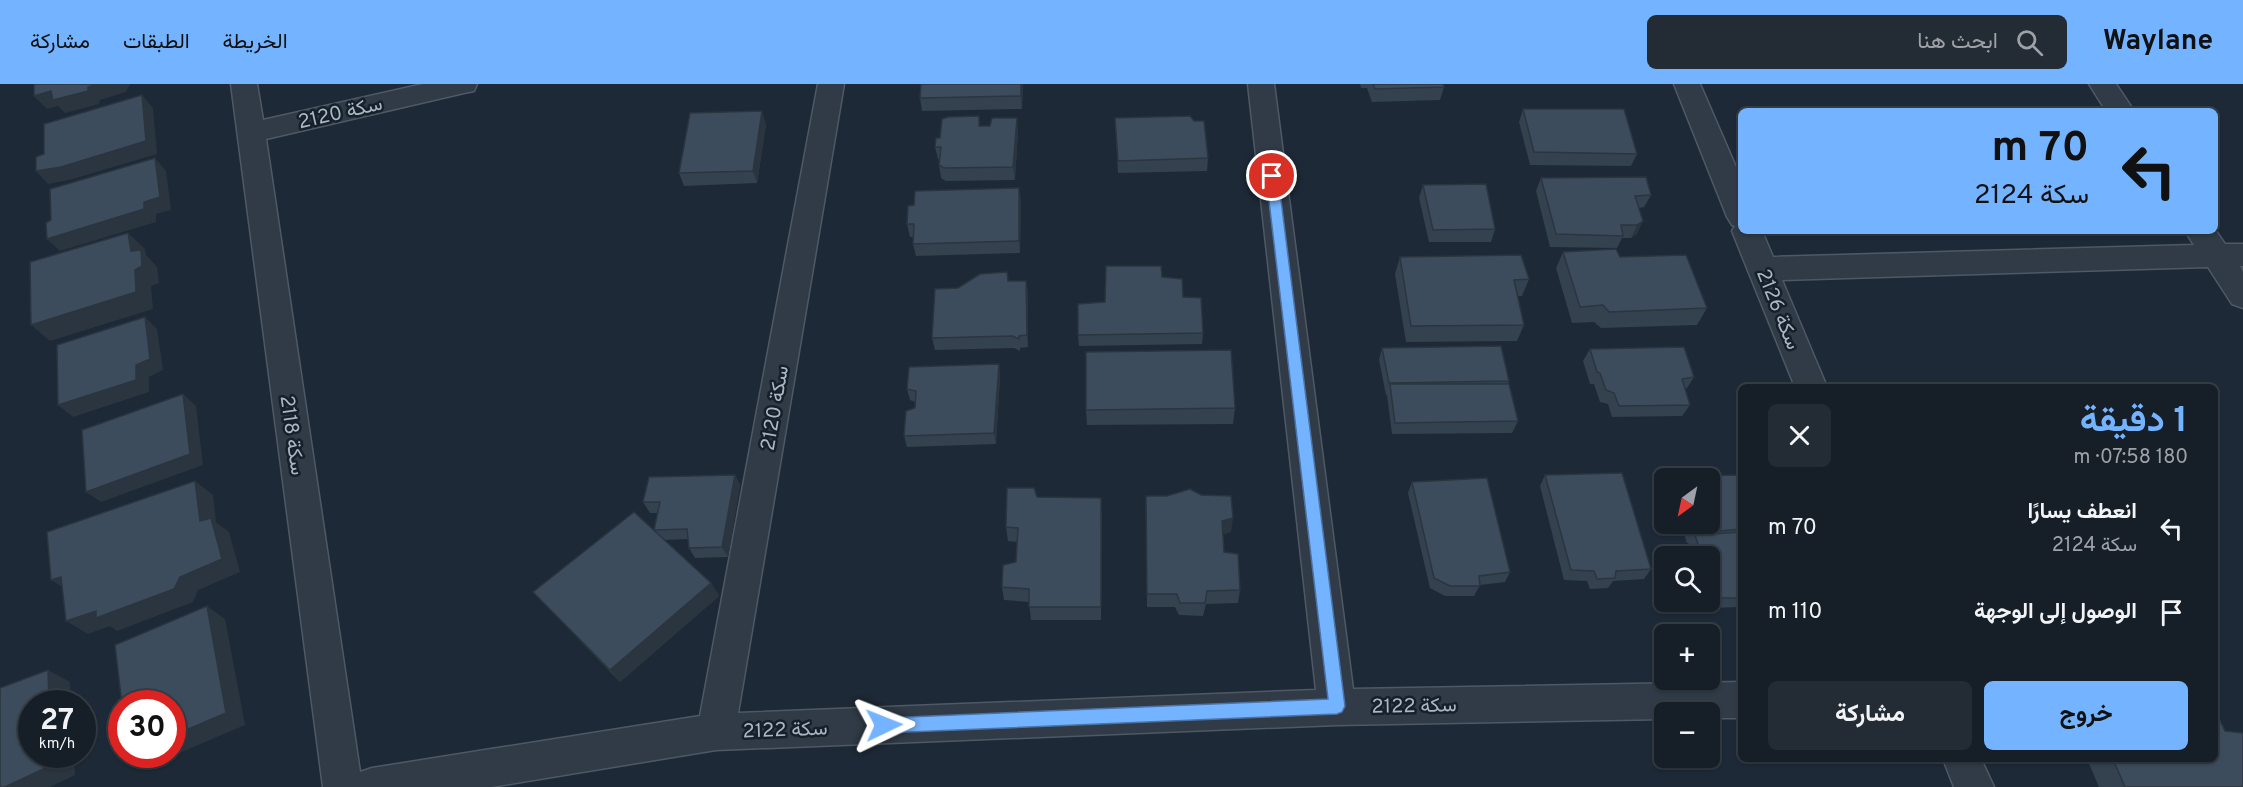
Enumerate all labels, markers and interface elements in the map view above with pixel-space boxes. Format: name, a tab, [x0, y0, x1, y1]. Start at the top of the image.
search box	[1647, 15, 2067, 69]
text: Waylane	[2103, 24, 2213, 60]
icon: search	[2013, 26, 2046, 59]
text: مشاركة	[30, 29, 90, 56]
text: الطبقات	[123, 29, 190, 56]
text: الخريطة	[223, 29, 288, 56]
text: ابحث هنا	[1917, 29, 1998, 56]
street label: سكة 2120	[296, 92, 385, 136]
text: 70 m	[1991, 123, 2089, 176]
icon: left	[2110, 132, 2188, 210]
pin	[1246, 150, 1297, 201]
icon: arrive	[1255, 159, 1288, 192]
text: سكة 2124	[1974, 179, 2089, 213]
street label: سكة 2126	[1749, 265, 1805, 354]
street label: سكة 2120	[756, 364, 796, 453]
street label: سكة 2118	[273, 394, 309, 477]
text: 1 دقيقة	[2080, 399, 2188, 445]
button: close	[1768, 404, 1831, 467]
text: 180 m · 07:58	[2074, 445, 2188, 471]
north arrow	[1654, 468, 1720, 534]
map controls	[1654, 468, 1720, 768]
text: انعطف يسارًا	[2027, 499, 2137, 526]
icon: left	[2155, 512, 2188, 545]
text: 70 m	[1768, 515, 1817, 542]
text: سكة 2124	[2052, 533, 2137, 559]
button: search	[1654, 546, 1720, 612]
icon: arrive	[2155, 596, 2188, 629]
text: 110 m	[1768, 599, 1822, 626]
text: الوصول إلى الوجهة	[1974, 599, 2137, 626]
button: +	[1654, 624, 1720, 690]
button: مشاركة	[1768, 681, 1972, 750]
button: خروج	[1984, 681, 2188, 750]
speed limit sign: 30	[108, 690, 186, 768]
position arrow	[852, 693, 916, 757]
street label: سكة 2122	[1371, 693, 1457, 721]
button: −	[1654, 702, 1720, 768]
text: 27	[40, 703, 74, 740]
street label: سكة 2122	[742, 717, 828, 745]
text: km/h	[39, 735, 75, 754]

